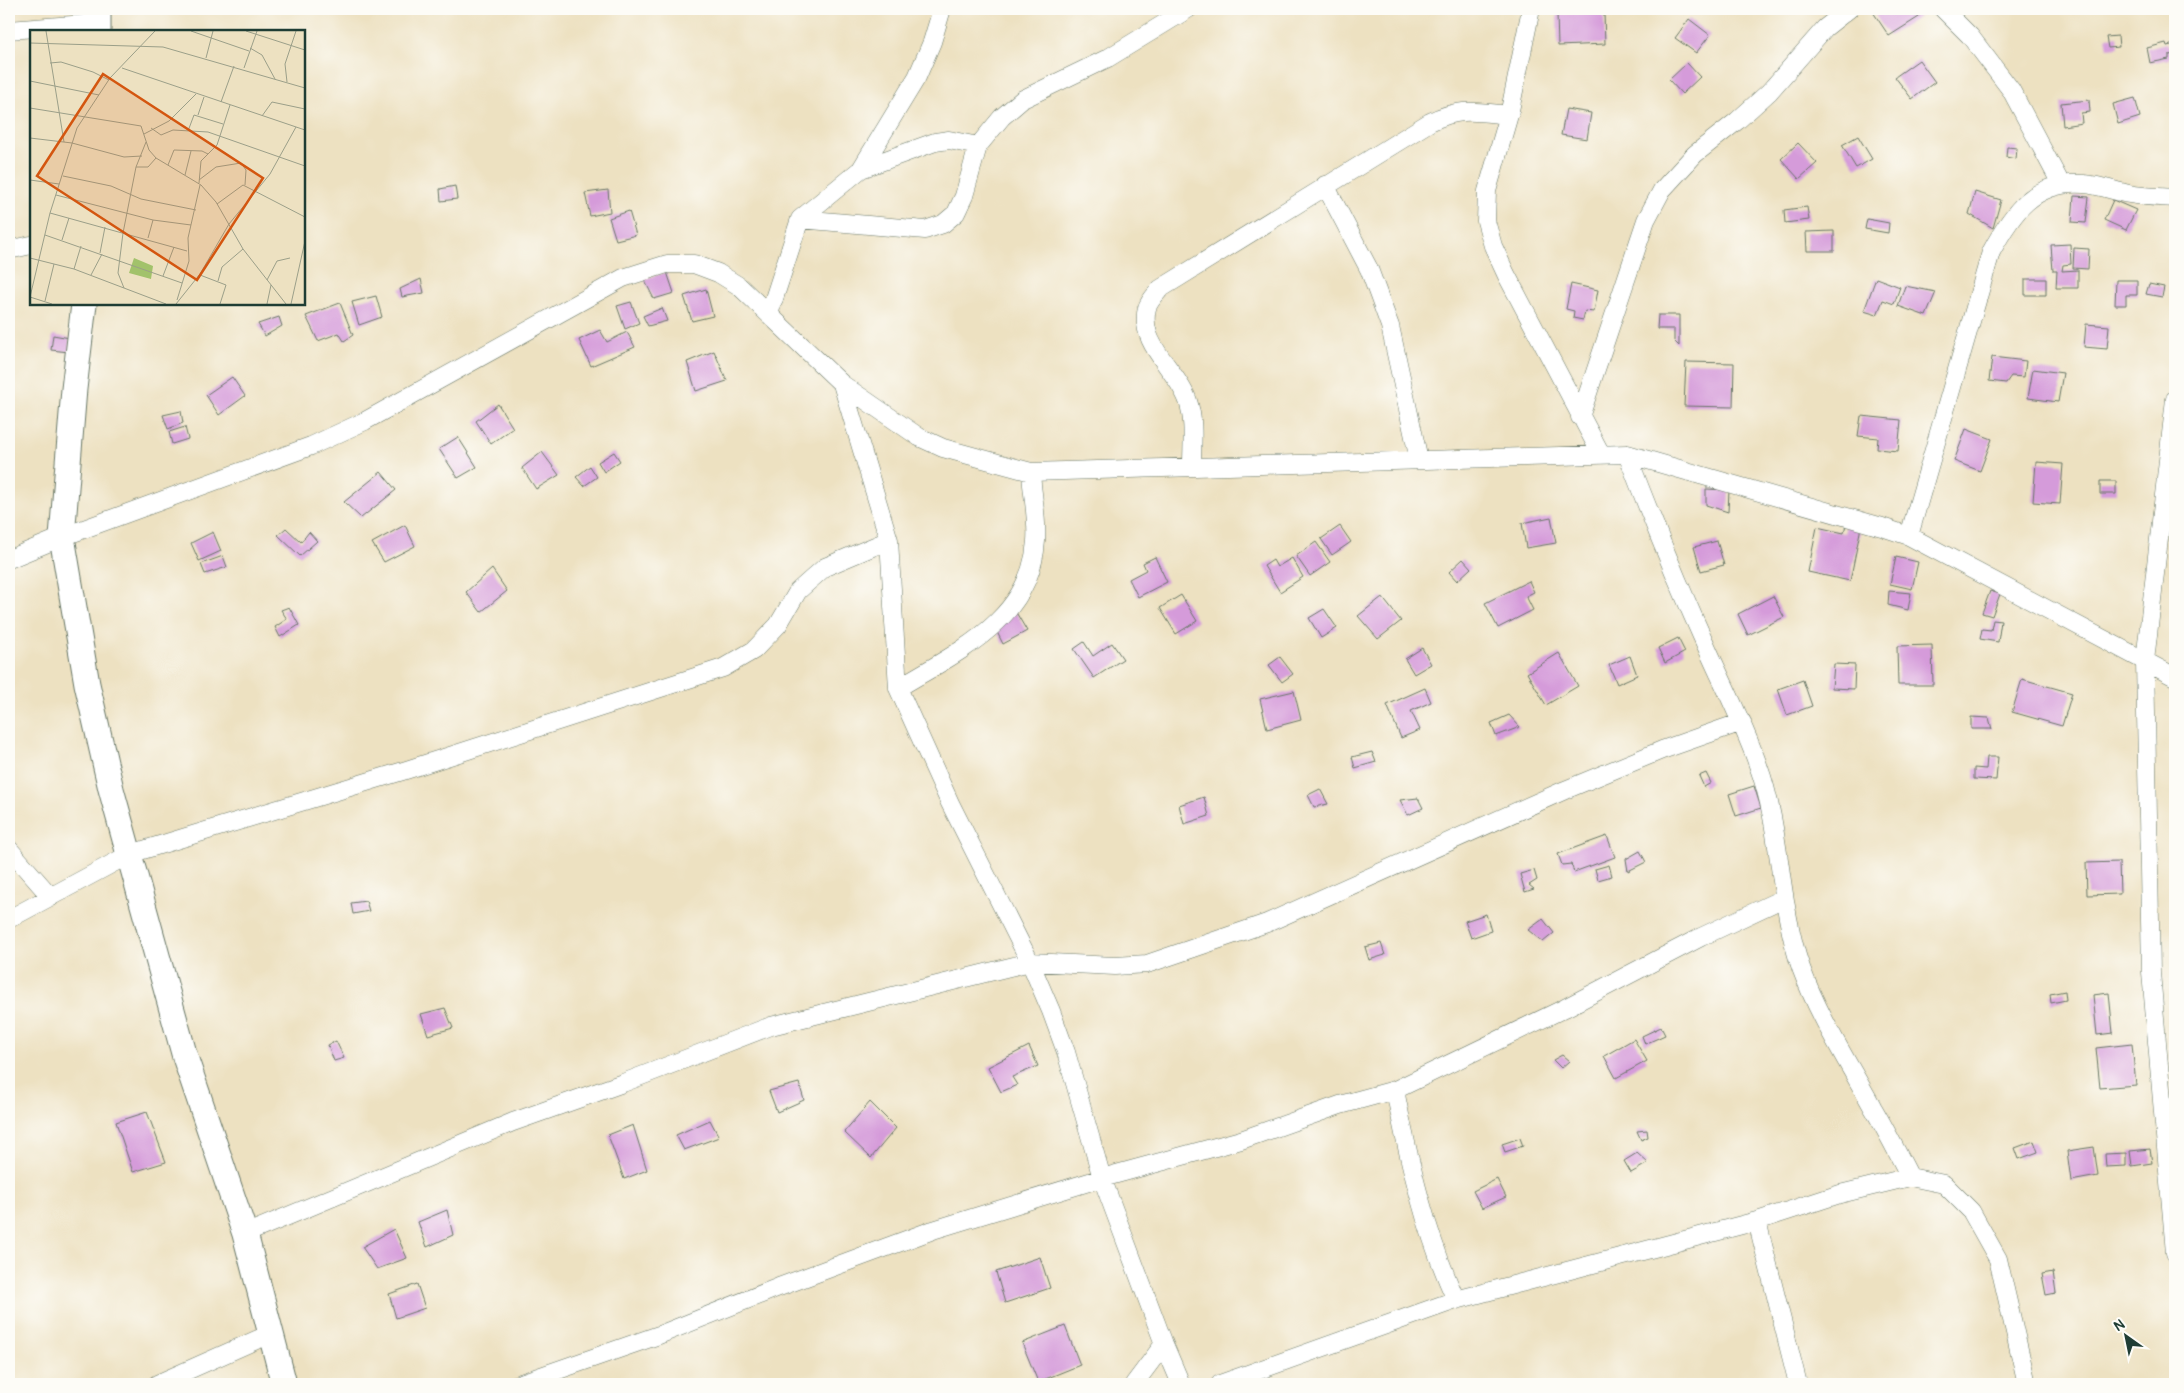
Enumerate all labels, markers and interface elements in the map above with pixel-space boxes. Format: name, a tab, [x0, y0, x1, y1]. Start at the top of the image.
inset map	[30, 30, 305, 305]
north arrow	[2102, 1310, 2152, 1360]
text: N	[2111, 1316, 2128, 1335]

